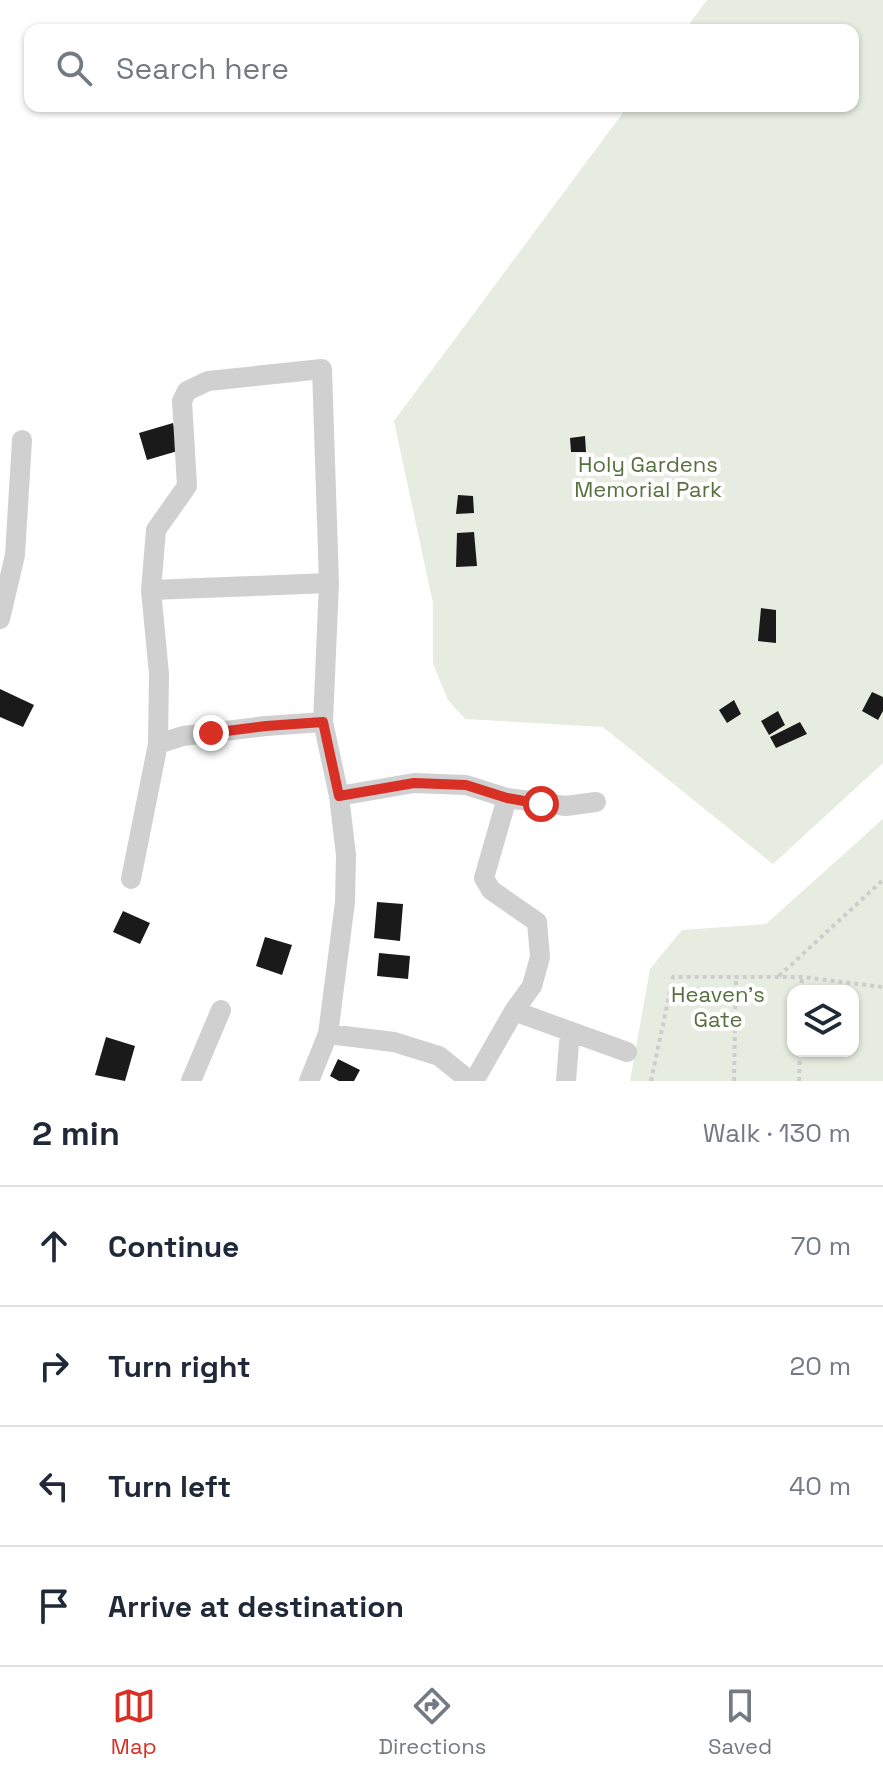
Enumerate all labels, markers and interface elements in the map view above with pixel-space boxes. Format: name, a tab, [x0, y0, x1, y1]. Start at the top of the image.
search box	[24, 24, 859, 112]
icon: search	[52, 46, 96, 90]
text: Search here	[116, 49, 289, 88]
park label: Holy Gardens Memorial Park	[574, 450, 722, 503]
route end	[193, 715, 229, 751]
route start	[523, 786, 559, 822]
park label: Heaven's Gate	[671, 980, 765, 1033]
map controls	[787, 985, 859, 1057]
button: layers	[787, 985, 859, 1057]
text: 2 min	[32, 1112, 120, 1155]
text: Walk · 130 m	[703, 1116, 851, 1150]
icon: ahead	[32, 1224, 76, 1268]
text: Continue	[108, 1227, 239, 1266]
text: 70 m	[791, 1229, 851, 1263]
icon: right	[32, 1344, 76, 1388]
text: Turn right	[108, 1347, 251, 1386]
text: 20 m	[790, 1349, 851, 1383]
icon: left	[32, 1464, 76, 1508]
text: Turn left	[108, 1467, 231, 1506]
text: 40 m	[789, 1469, 851, 1503]
icon: arrive	[32, 1584, 76, 1628]
text: Arrive at destination	[108, 1587, 404, 1626]
tab: Map	[111, 1684, 157, 1760]
tab: Directions	[378, 1684, 486, 1760]
tab: Saved	[708, 1684, 772, 1760]

